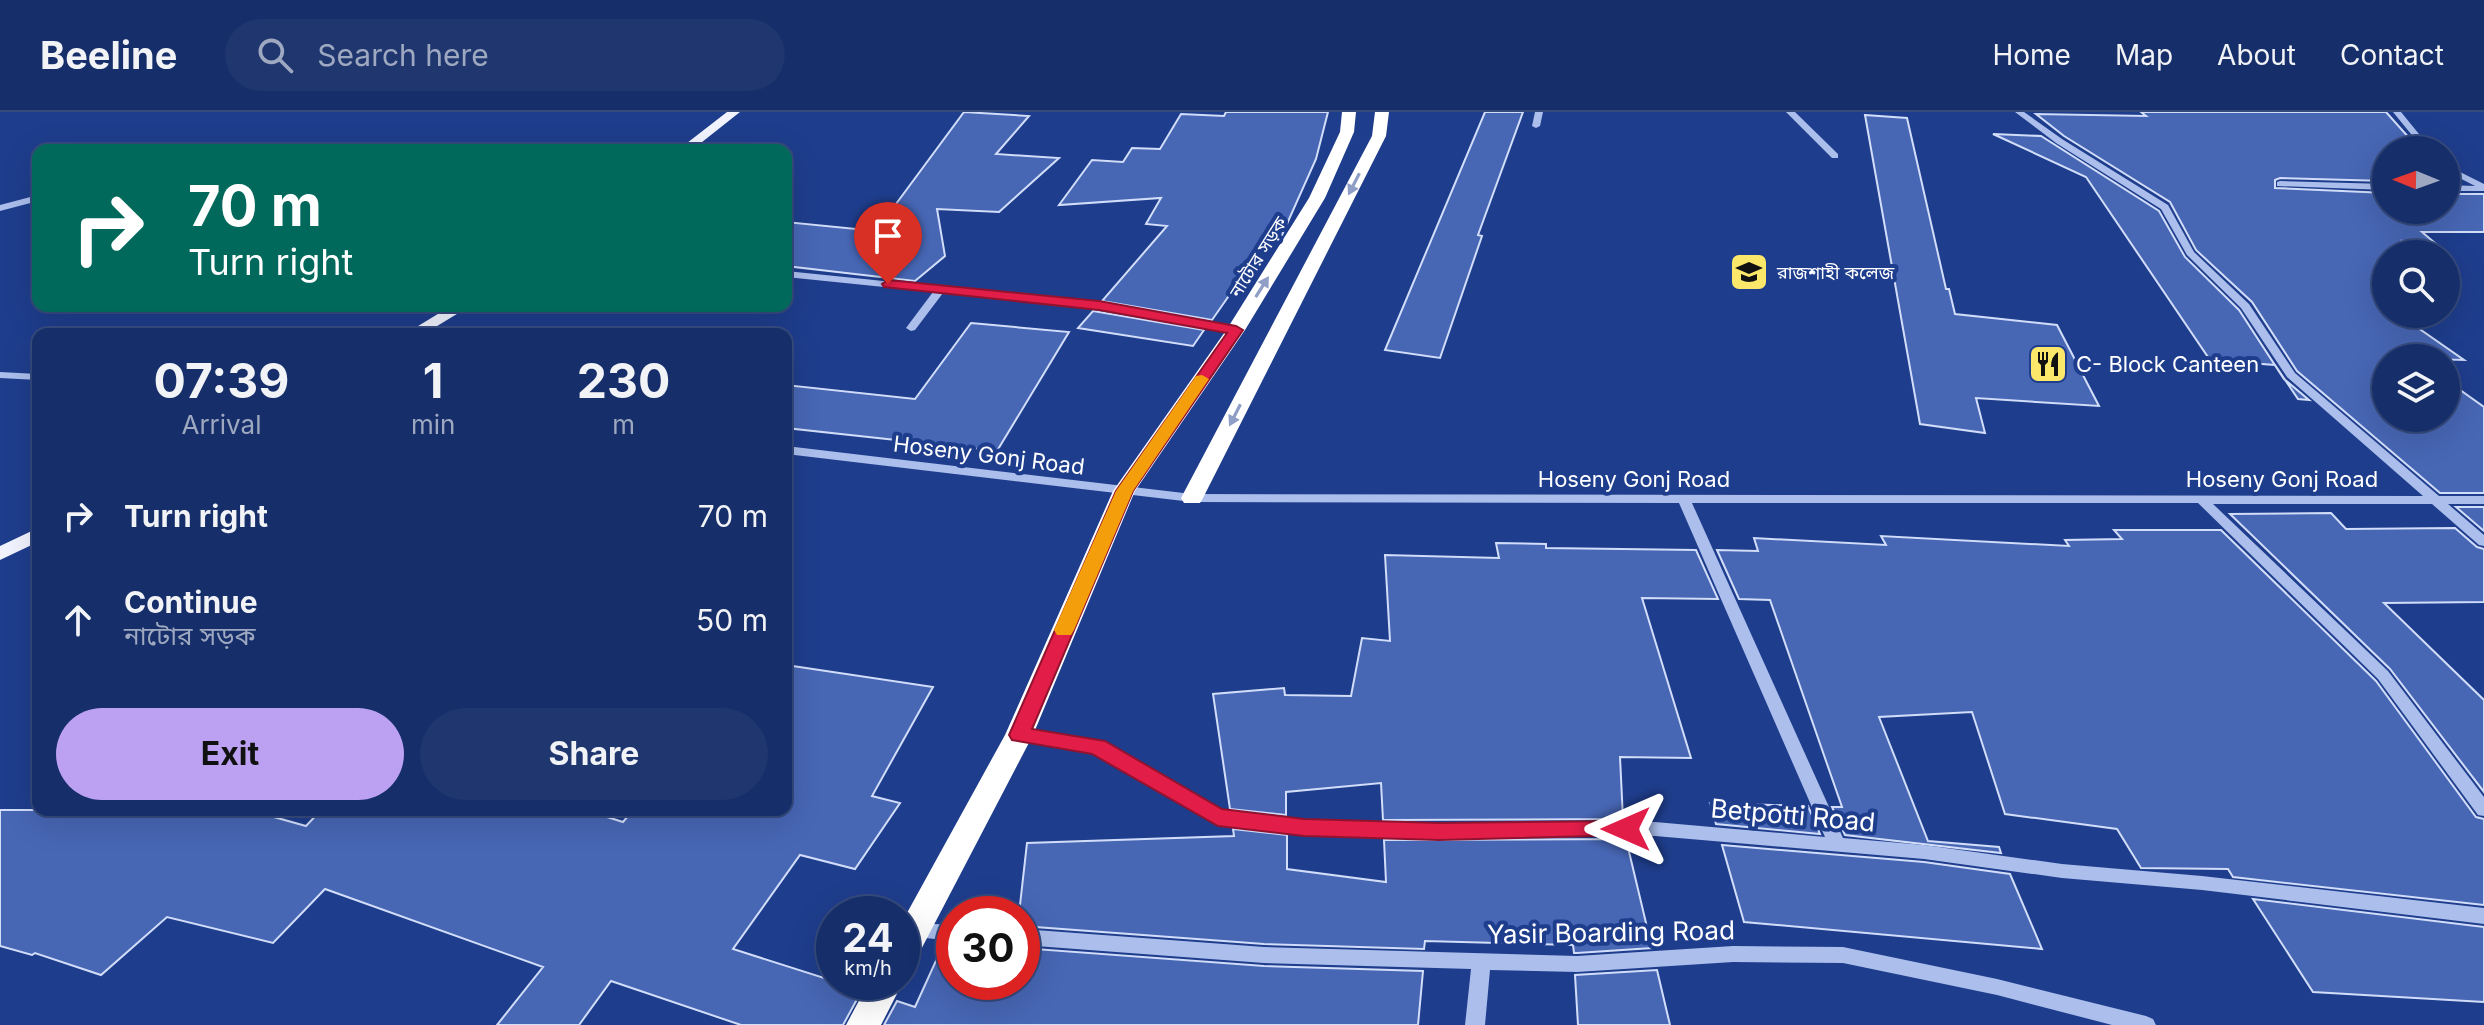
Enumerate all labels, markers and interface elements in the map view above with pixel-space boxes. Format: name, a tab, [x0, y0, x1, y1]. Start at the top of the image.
search box	[225, 19, 785, 91]
text: Beeline	[40, 32, 177, 78]
icon: search	[253, 33, 297, 77]
text: Search here	[317, 37, 489, 73]
text: Home	[1992, 38, 2071, 72]
text: Map	[2115, 38, 2173, 72]
text: About	[2217, 38, 2296, 72]
text: Contact	[2340, 38, 2444, 72]
north arrow	[2372, 136, 2460, 224]
map controls	[2372, 136, 2460, 432]
text: 70 m	[188, 172, 322, 240]
one-way arrow	[1347, 172, 1360, 195]
icon: right	[56, 176, 160, 280]
pin	[854, 202, 922, 284]
street label: নাটোর সড়ক	[1224, 212, 1291, 302]
icon: arrive	[866, 214, 910, 258]
text: Turn right	[188, 240, 353, 284]
button: search	[2372, 240, 2460, 328]
school or university icon: রাজশাহী কলেজ	[1728, 251, 1770, 293]
place label: রাজশাহী কলেজ	[1776, 262, 1895, 283]
one-way arrow	[1255, 276, 1269, 298]
restaurant icon: C- Block Canteen	[2027, 343, 2069, 385]
button: layers	[2372, 344, 2460, 432]
text: 07:39	[154, 351, 289, 410]
text: 1	[423, 351, 443, 410]
text: 230	[577, 351, 670, 410]
place label: C- Block Canteen	[2076, 351, 2259, 377]
one-way arrow	[1228, 404, 1242, 427]
text: Arrival	[181, 409, 261, 440]
text: min	[411, 409, 455, 440]
text: m	[612, 409, 635, 440]
street label: Hoseny Gonj Road	[892, 430, 1086, 480]
street label: Hoseny Gonj Road	[1538, 466, 1730, 492]
street label: Hoseny Gonj Road	[2186, 466, 2378, 492]
icon: right	[56, 494, 100, 538]
text: Turn right	[124, 498, 268, 534]
text: 70 m	[698, 498, 768, 534]
text: Continue	[124, 584, 258, 620]
icon: ahead	[56, 598, 100, 642]
text: 50 m	[696, 602, 768, 638]
text: নাটোর সড়ক	[124, 620, 256, 651]
button: Exit	[56, 708, 404, 800]
button: Share	[420, 708, 768, 800]
position arrow	[1584, 787, 1668, 871]
street label: Betpotti Road	[1710, 792, 1876, 838]
speed limit sign: 30	[936, 896, 1040, 1000]
text: 24	[842, 913, 894, 962]
street label: Yasir Boarding Road	[1487, 914, 1735, 950]
text: km/h	[844, 956, 892, 980]

